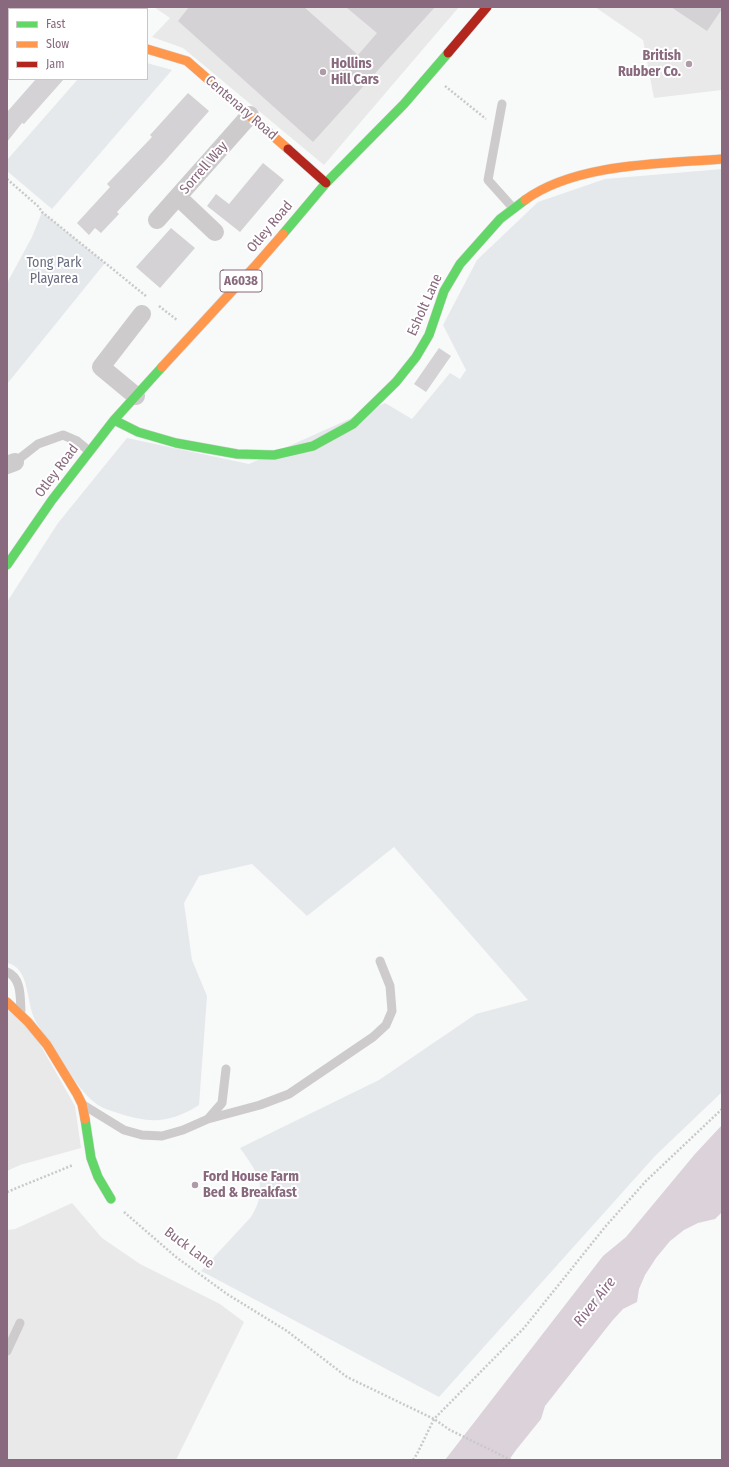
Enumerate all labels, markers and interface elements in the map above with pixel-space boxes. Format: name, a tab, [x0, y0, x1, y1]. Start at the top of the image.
legend	[8, 8, 148, 80]
text: Fast	[46, 17, 65, 31]
text: Slow	[46, 37, 69, 51]
place label: British Rubber Co.	[618, 48, 681, 80]
place label: Hollins Hill Cars	[331, 56, 379, 88]
text: Jam	[46, 57, 64, 71]
marker: British Rubber Co.	[684, 59, 694, 69]
marker: Hollins Hill Cars	[318, 67, 328, 77]
street label: Centenary Road	[201, 72, 281, 144]
street label: Sorrell Way	[177, 138, 231, 198]
street label: Otley Road	[244, 198, 296, 256]
park label: Tong Park Playarea	[26, 255, 82, 288]
road number: A6038	[220, 270, 262, 292]
street label: Esholt Lane	[404, 271, 446, 339]
street label: Otley Road	[32, 441, 82, 501]
place label: Ford House Farm Bed & Breakfast	[203, 1169, 299, 1202]
marker: Ford House Farm Bed & Breakfast	[190, 1180, 200, 1190]
street label: Buck Lane	[161, 1224, 217, 1272]
water label: River Aire	[570, 1274, 620, 1330]

